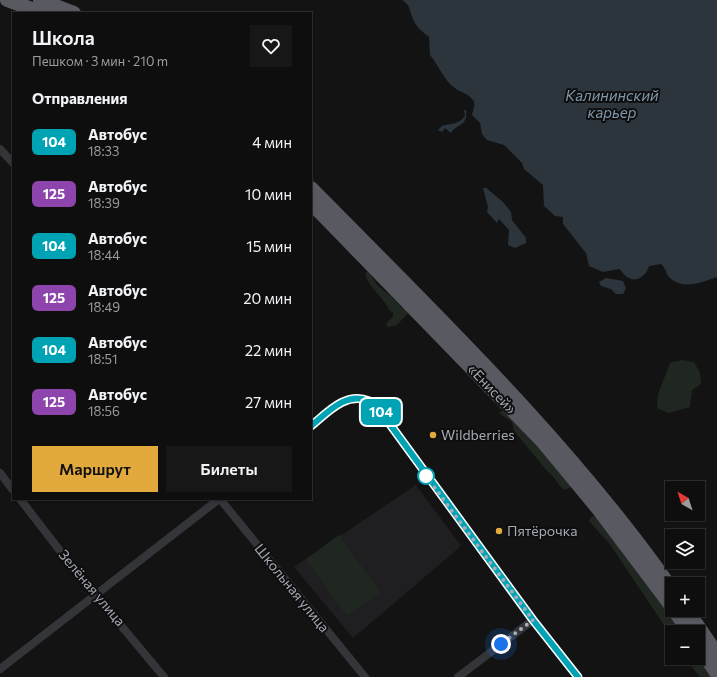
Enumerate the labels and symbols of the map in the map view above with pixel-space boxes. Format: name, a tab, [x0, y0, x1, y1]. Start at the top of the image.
water label: Калининский карьер	[565, 86, 659, 121]
street label: «Енисей»	[465, 360, 520, 417]
line badge: 104	[358, 399, 404, 425]
place label: Wildberries	[441, 426, 515, 443]
marker: Wildberries	[428, 430, 438, 440]
unlabelled marker	[417, 467, 435, 485]
north arrow	[665, 481, 705, 521]
place label: Пятёрочка	[507, 522, 577, 539]
marker: Пятёрочка	[494, 526, 504, 536]
street label: Школьная улица	[252, 540, 333, 635]
street label: Зелёная улица	[56, 546, 129, 629]
your location	[491, 634, 511, 654]

